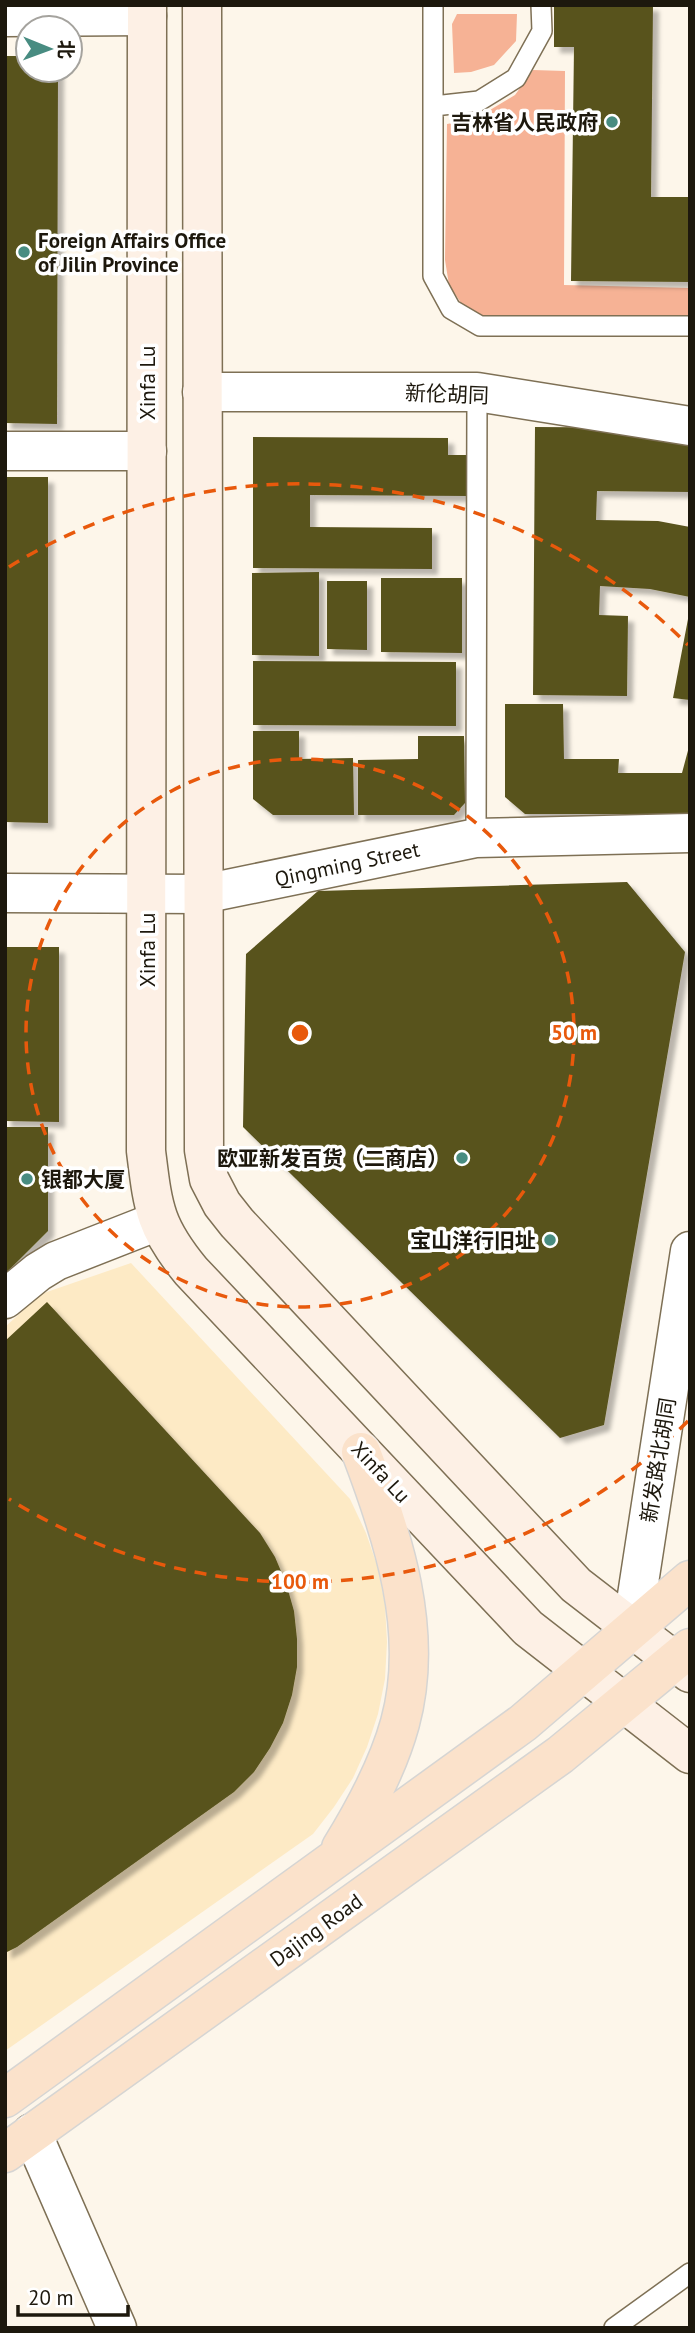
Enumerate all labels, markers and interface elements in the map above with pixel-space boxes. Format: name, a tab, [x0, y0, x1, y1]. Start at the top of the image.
north arrow	[14, 14, 84, 84]
text: 北	[54, 40, 78, 59]
place label: 吉林省人民政府	[451, 109, 598, 136]
marker: 吉林省人民政府	[604, 114, 620, 130]
place label: Foreign Affairs Office of Jilin Province	[38, 227, 226, 278]
marker: Foreign Affairs Office of Jilin Province	[16, 244, 32, 260]
street label: Xinfa Lu	[134, 346, 161, 420]
street label: 新伦胡同	[405, 379, 489, 409]
street label: Qingming Street	[272, 835, 422, 893]
street label: Xinfa Lu	[134, 913, 161, 987]
text: 50 m	[551, 1019, 597, 1046]
centre of rings	[288, 1021, 312, 1045]
place label: 欧亚新发百货（二商店）	[217, 1145, 448, 1172]
marker: 欧亚新发百货（二商店）	[454, 1150, 470, 1166]
place label: 银都大厦	[41, 1166, 125, 1193]
marker: 银都大厦	[19, 1171, 35, 1187]
place label: 宝山洋行旧址	[410, 1227, 536, 1254]
marker: 宝山洋行旧址	[542, 1232, 558, 1248]
street label: 新发路北胡同	[635, 1396, 681, 1524]
street label: Xinfa Lu	[346, 1436, 416, 1508]
text: 100 m	[271, 1568, 329, 1595]
street label: Dajing Road	[264, 1887, 368, 1973]
scale bar	[18, 2274, 128, 2318]
text: 20 m	[28, 2284, 74, 2311]

